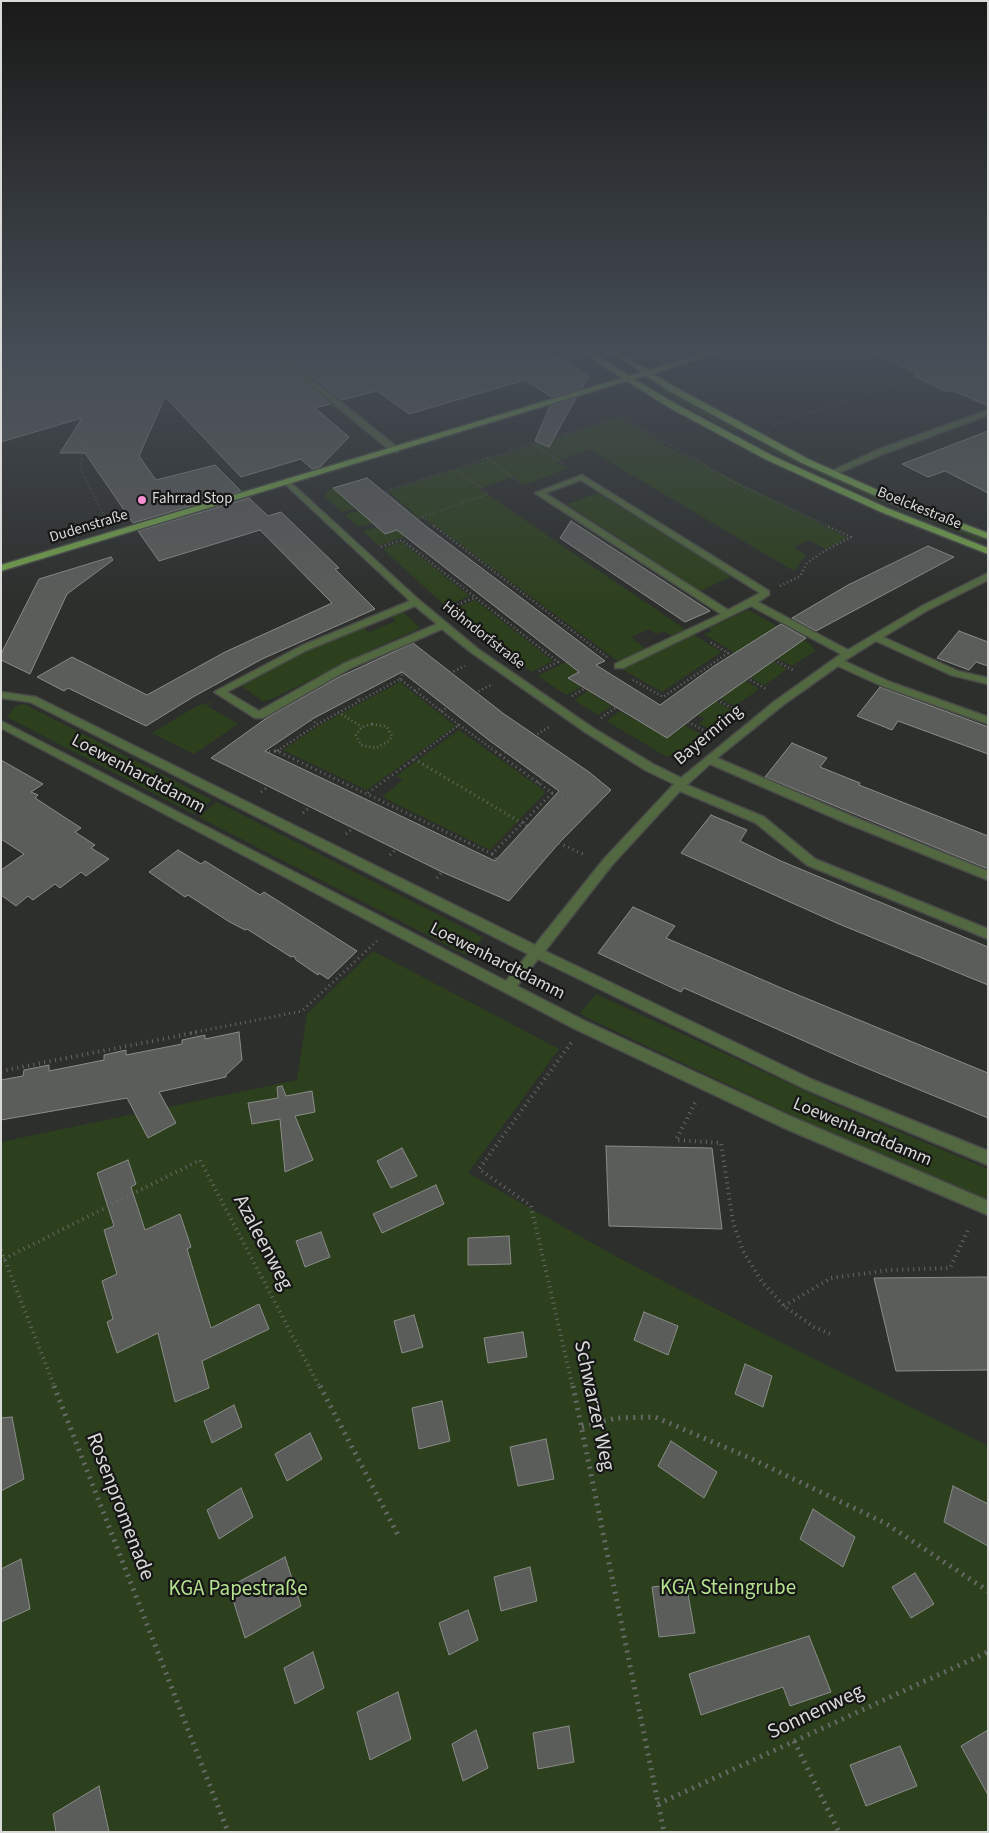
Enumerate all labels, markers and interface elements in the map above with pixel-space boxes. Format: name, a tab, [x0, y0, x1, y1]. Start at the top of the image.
street label: Boelckestraße	[874, 484, 964, 534]
place label: Fahrrad Stop	[152, 491, 233, 509]
marker: Fahrrad Stop	[136, 494, 148, 506]
street label: Dudenstraße	[48, 507, 130, 547]
street label: Höhndorfstraße	[438, 598, 528, 674]
street label: Bayernring	[670, 701, 748, 771]
street label: Loewenhardtdamm	[67, 731, 209, 819]
street label: Loewenhardtdamm	[426, 919, 568, 1005]
street label: Loewenhardtdamm	[789, 1094, 935, 1172]
street label: Azaleenweg	[226, 1191, 298, 1295]
street label: Schwarzer Weg	[567, 1338, 619, 1474]
street label: Rosenpromenade	[79, 1430, 159, 1584]
park label: KGA Steingrube	[660, 1576, 796, 1602]
park label: KGA Papestraße	[168, 1577, 308, 1603]
street label: Sonnenweg	[764, 1680, 868, 1746]

